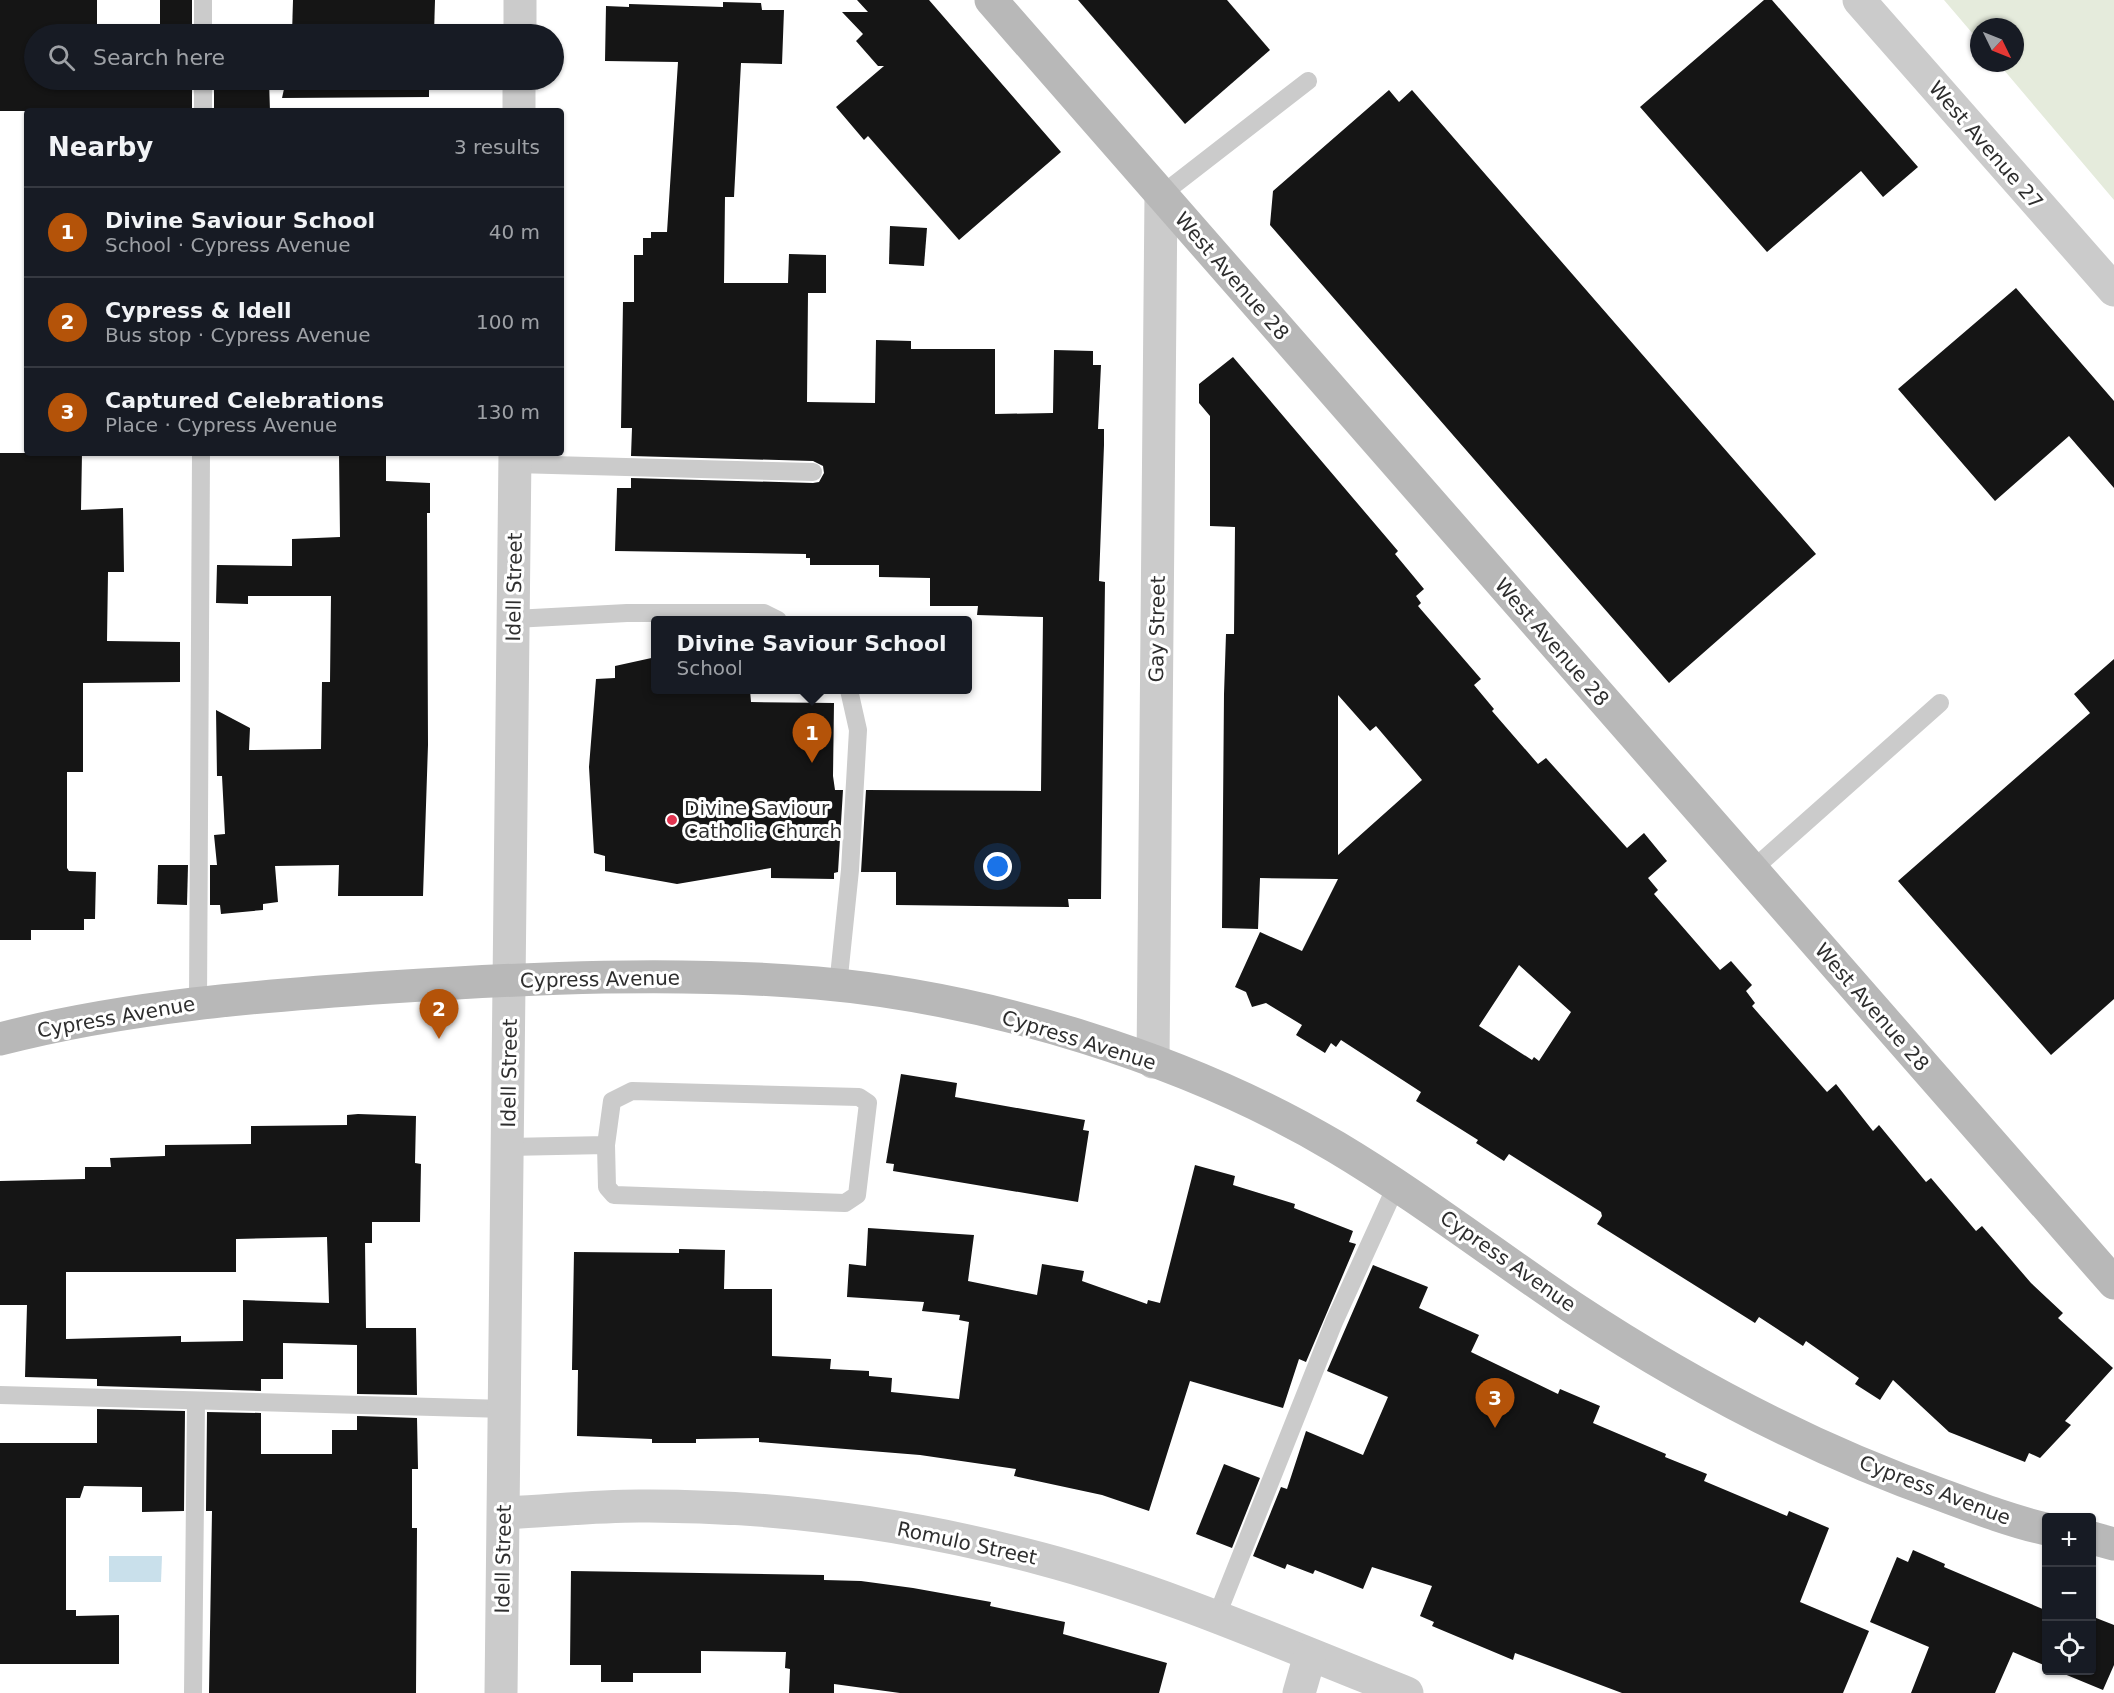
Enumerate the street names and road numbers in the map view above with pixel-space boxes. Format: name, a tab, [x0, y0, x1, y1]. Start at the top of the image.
street label: West Avenue 27	[1924, 76, 2048, 214]
street label: West Avenue 28	[1170, 207, 1294, 345]
street label: Idell Street	[501, 532, 527, 642]
street label: West Avenue 28	[1490, 573, 1614, 711]
street label: Gay Street	[1144, 575, 1170, 683]
street label: West Avenue 28	[1810, 938, 1934, 1076]
street label: Cypress Avenue	[520, 966, 680, 992]
street label: Cypress Avenue	[35, 991, 197, 1043]
street label: Cypress Avenue	[999, 1005, 1159, 1075]
street label: Idell Street	[496, 1018, 522, 1128]
street label: Cypress Avenue	[1436, 1205, 1580, 1317]
street label: Cypress Avenue	[1856, 1450, 2014, 1530]
street label: Idell Street	[490, 1504, 516, 1614]
street label: Romulo Street	[895, 1516, 1039, 1570]

